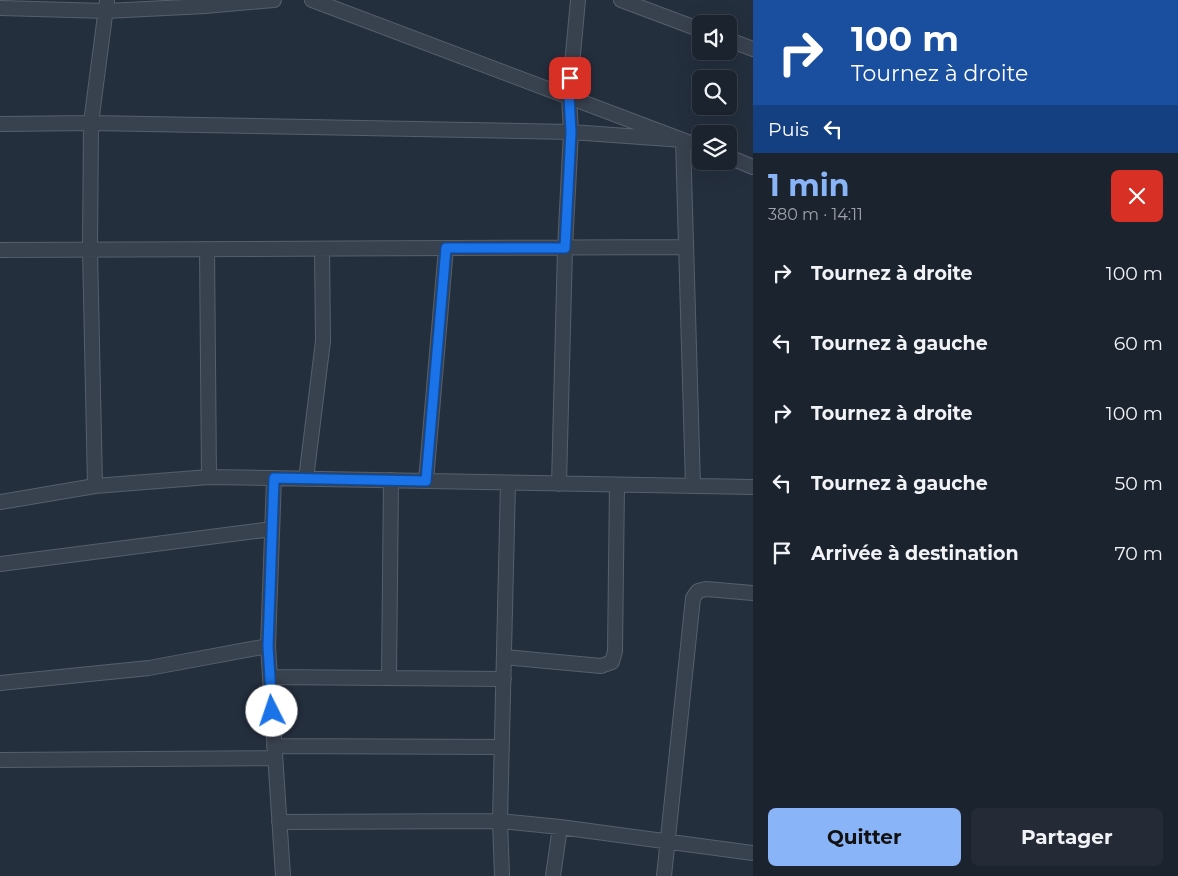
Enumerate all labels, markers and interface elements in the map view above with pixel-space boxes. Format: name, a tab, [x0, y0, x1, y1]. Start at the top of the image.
map controls	[692, 15, 737, 170]
button: sound	[692, 15, 737, 60]
text: 100 m	[851, 17, 959, 60]
icon: right	[768, 20, 833, 85]
pin	[549, 57, 591, 99]
text: Tournez à droite	[851, 60, 1028, 87]
icon: arrive	[556, 64, 584, 92]
button: search	[692, 70, 737, 115]
icon: left	[819, 115, 847, 143]
text: Puis	[768, 118, 809, 141]
button: layers	[692, 125, 737, 170]
text: 1 min	[768, 167, 849, 204]
button: close	[1111, 170, 1163, 222]
text: 380 m · 14:11	[768, 205, 863, 224]
icon: right	[768, 259, 796, 287]
text: Tournez à droite	[811, 262, 972, 285]
text: 100 m	[1106, 262, 1163, 285]
icon: left	[768, 329, 796, 357]
text: Tournez à gauche	[811, 332, 988, 355]
text: 60 m	[1114, 332, 1163, 355]
icon: right	[768, 399, 796, 427]
text: Tournez à droite	[811, 402, 972, 425]
text: 100 m	[1106, 402, 1163, 425]
icon: left	[768, 469, 796, 497]
text: Tournez à gauche	[811, 472, 988, 495]
text: 50 m	[1115, 472, 1163, 495]
icon: arrive	[768, 539, 796, 567]
text: Arrivée à destination	[811, 542, 1019, 565]
text: 70 m	[1114, 542, 1163, 565]
position arrow	[245, 684, 297, 736]
button: Quitter	[768, 808, 961, 866]
button: Partager	[971, 808, 1163, 866]

